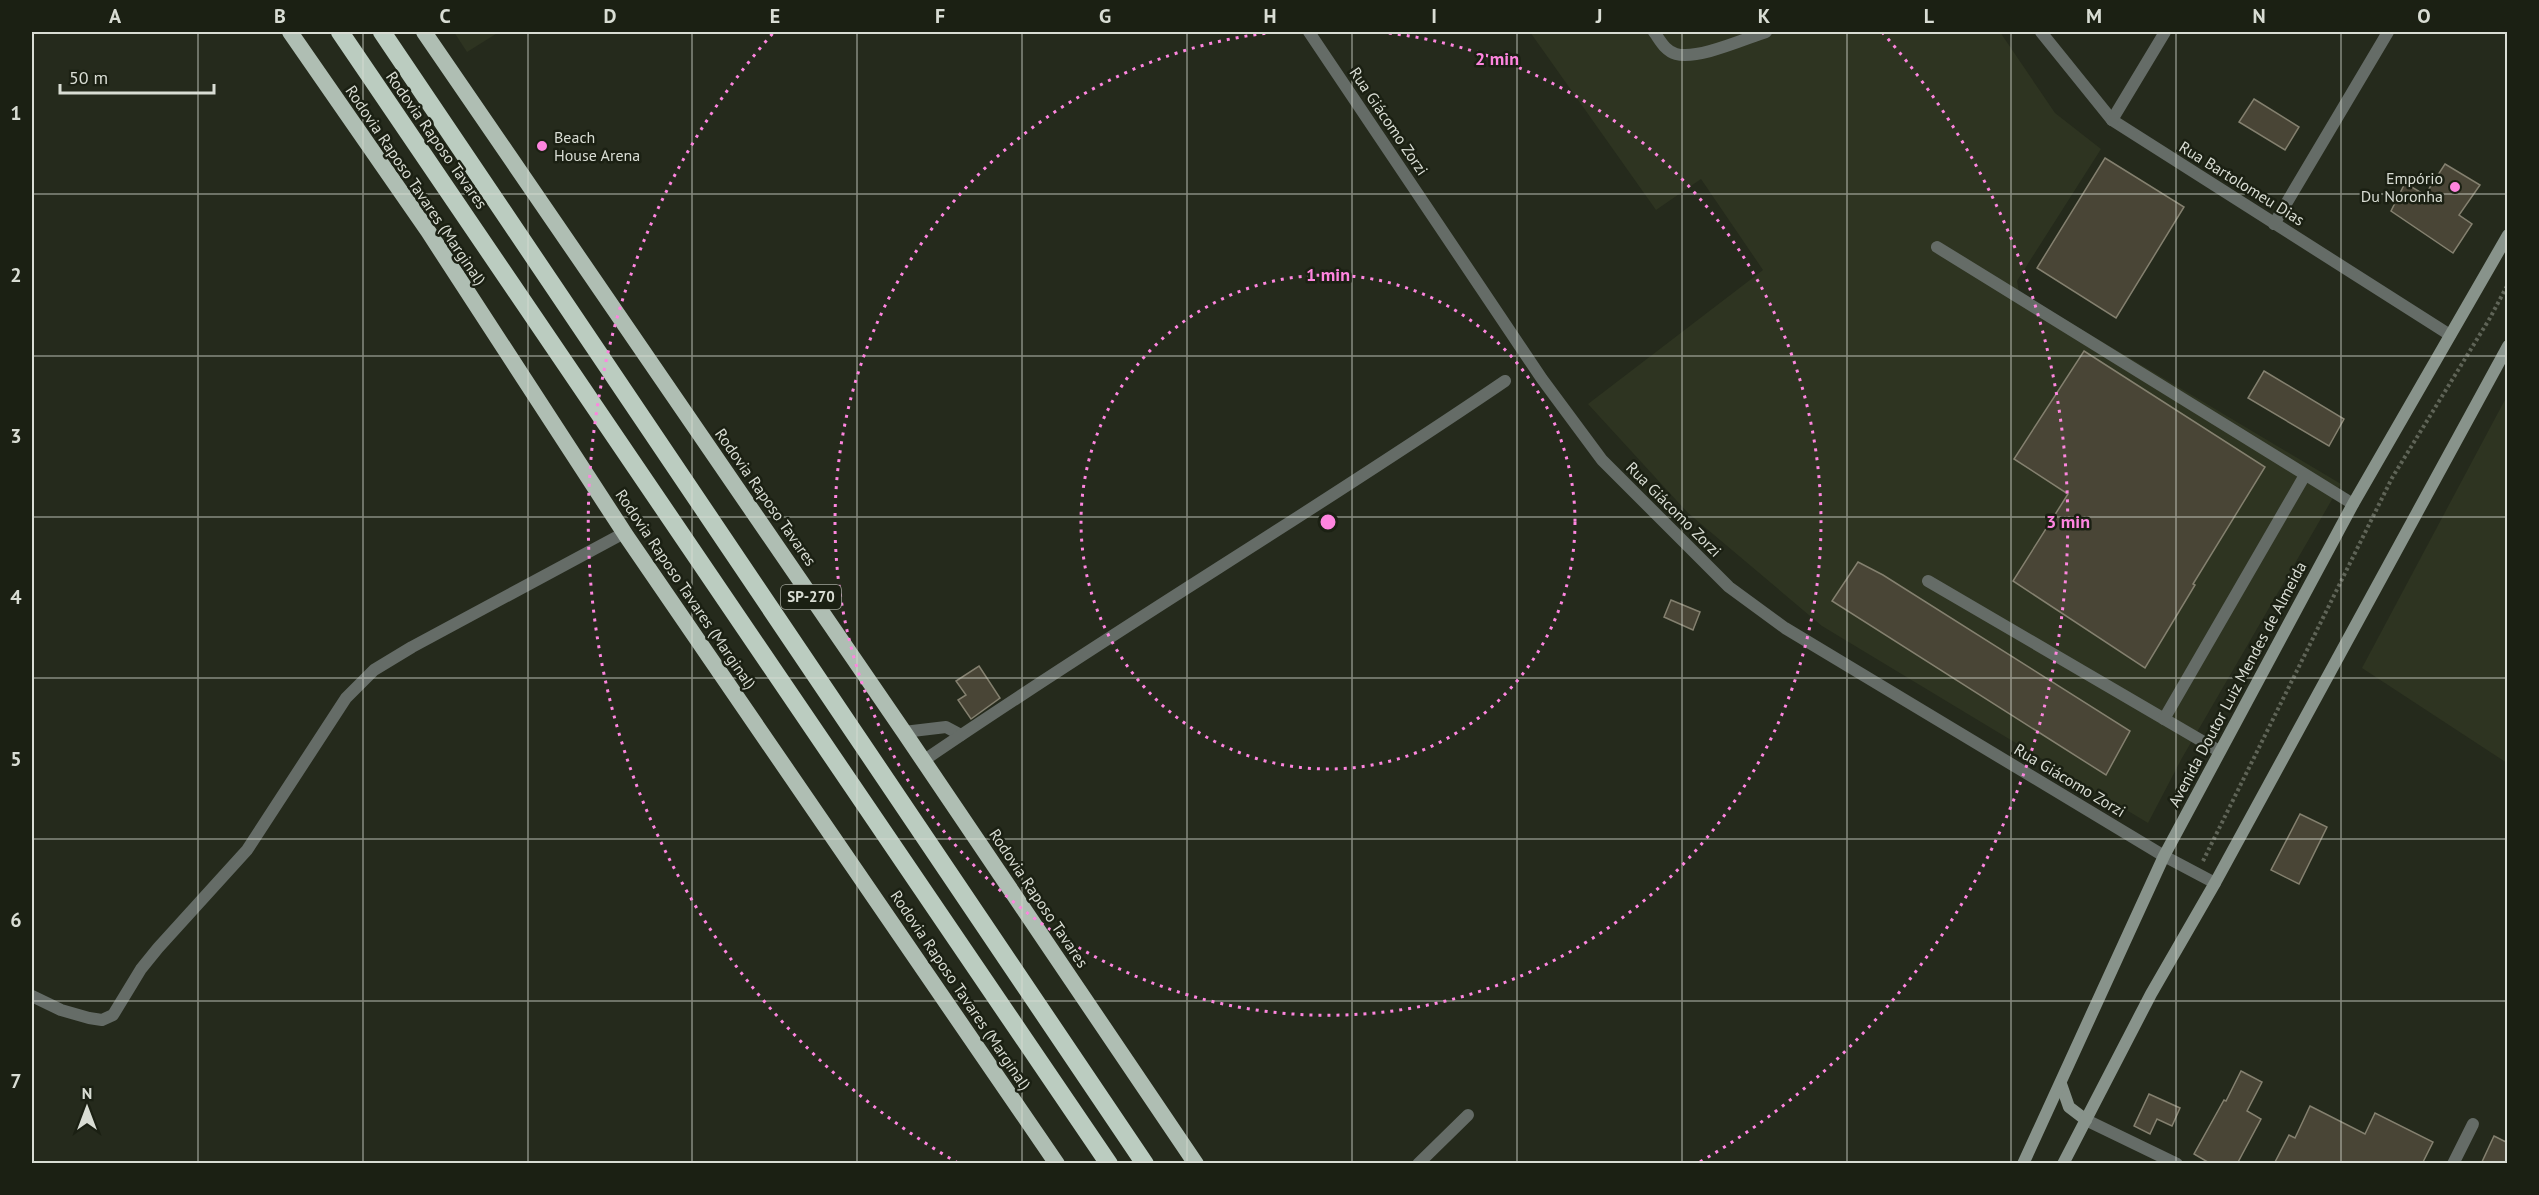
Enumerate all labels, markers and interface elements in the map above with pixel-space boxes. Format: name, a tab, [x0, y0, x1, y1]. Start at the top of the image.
text: A	[109, 3, 122, 29]
text: B	[274, 3, 286, 29]
text: C	[439, 3, 451, 29]
text: D	[604, 3, 617, 29]
text: E	[770, 3, 780, 29]
text: F	[935, 3, 945, 29]
text: G	[1099, 3, 1111, 29]
text: H	[1263, 3, 1277, 29]
text: I	[1431, 3, 1437, 29]
text: J	[1595, 3, 1602, 29]
text: K	[1758, 3, 1771, 29]
text: L	[1924, 3, 1935, 29]
text: M	[2086, 3, 2102, 29]
text: N	[2252, 3, 2266, 29]
text: O	[2417, 3, 2431, 29]
text: 2 min	[1475, 47, 1519, 70]
scale bar	[60, 57, 214, 95]
street label: Rua Giácomo Zorzi	[1345, 63, 1433, 179]
text: 50 m	[69, 66, 108, 89]
street label: Rodovia Raposo Tavares	[382, 67, 492, 213]
street label: Rodovia Raposo Tavares (Marginal)	[342, 81, 490, 289]
text: 1	[10, 100, 22, 126]
place label: Beach House Arena	[554, 127, 640, 165]
street label: Rua Bartolomeu Dias	[2176, 136, 2309, 230]
marker: Beach House Arena	[535, 139, 549, 153]
place label: Empório Du Noronha	[2361, 168, 2443, 206]
marker: Empório Du Noronha	[2448, 180, 2462, 194]
text: 2	[10, 262, 22, 288]
text: 1 min	[1306, 263, 1350, 286]
text: 3	[10, 423, 22, 449]
street label: Rodovia Raposo Tavares	[711, 424, 821, 570]
street label: Rua Giácomo Zorzi	[1622, 457, 1726, 561]
street label: Rodovia Raposo Tavares (Marginal)	[612, 485, 760, 693]
text: 3 min	[2046, 510, 2090, 533]
centre of rings	[1318, 512, 1338, 532]
street label: Avenida Doutor Luiz Mendes de Almeida	[2164, 558, 2310, 810]
text: 4	[10, 584, 22, 610]
road number: SP-270	[781, 585, 841, 609]
street label: Rua Giácomo Zorzi	[2011, 739, 2129, 821]
text: 5	[10, 746, 22, 772]
street label: Rodovia Raposo Tavares	[985, 825, 1093, 971]
street label: Rodovia Raposo Tavares (Marginal)	[887, 886, 1035, 1094]
text: 6	[10, 907, 22, 933]
text: 7	[10, 1068, 22, 1094]
north arrow	[57, 1078, 117, 1138]
text: N	[82, 1083, 92, 1103]

